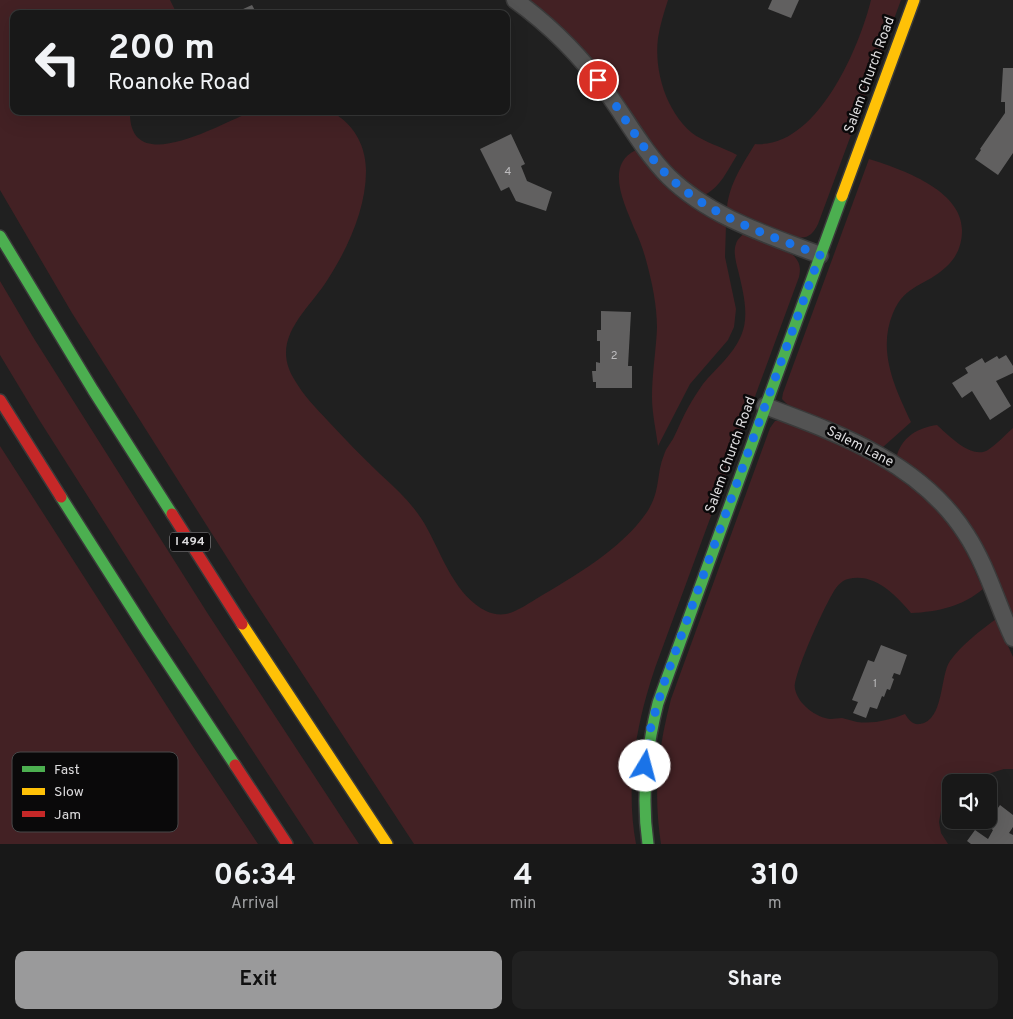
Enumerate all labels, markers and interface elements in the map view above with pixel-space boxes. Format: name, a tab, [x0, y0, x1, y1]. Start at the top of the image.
street label: Salem Church Road	[841, 14, 899, 136]
text: 200 m	[108, 27, 215, 71]
icon: left	[25, 30, 90, 95]
pin	[577, 59, 619, 101]
icon: arrive	[584, 66, 612, 94]
text: Roanoke Road	[108, 70, 250, 97]
house number: 4	[505, 165, 512, 179]
house number: 2	[611, 349, 617, 363]
street label: Salem Church Road	[702, 394, 760, 516]
street label: Salem Lane	[824, 423, 896, 471]
road number: I 494	[170, 532, 210, 552]
house number: 1	[873, 677, 877, 691]
position arrow	[618, 739, 670, 791]
legend	[12, 752, 178, 832]
text: Fast	[54, 762, 80, 779]
map controls	[942, 774, 997, 829]
button: sound	[942, 774, 997, 829]
text: Slow	[54, 784, 84, 801]
text: Jam	[54, 807, 81, 824]
text: 06:34	[214, 858, 296, 895]
text: 4	[513, 858, 533, 895]
text: 310	[750, 858, 800, 895]
text: Arrival	[231, 894, 279, 914]
text: min	[510, 894, 536, 914]
text: m	[768, 894, 781, 914]
button: Exit	[15, 951, 502, 1009]
button: Share	[512, 951, 998, 1009]

